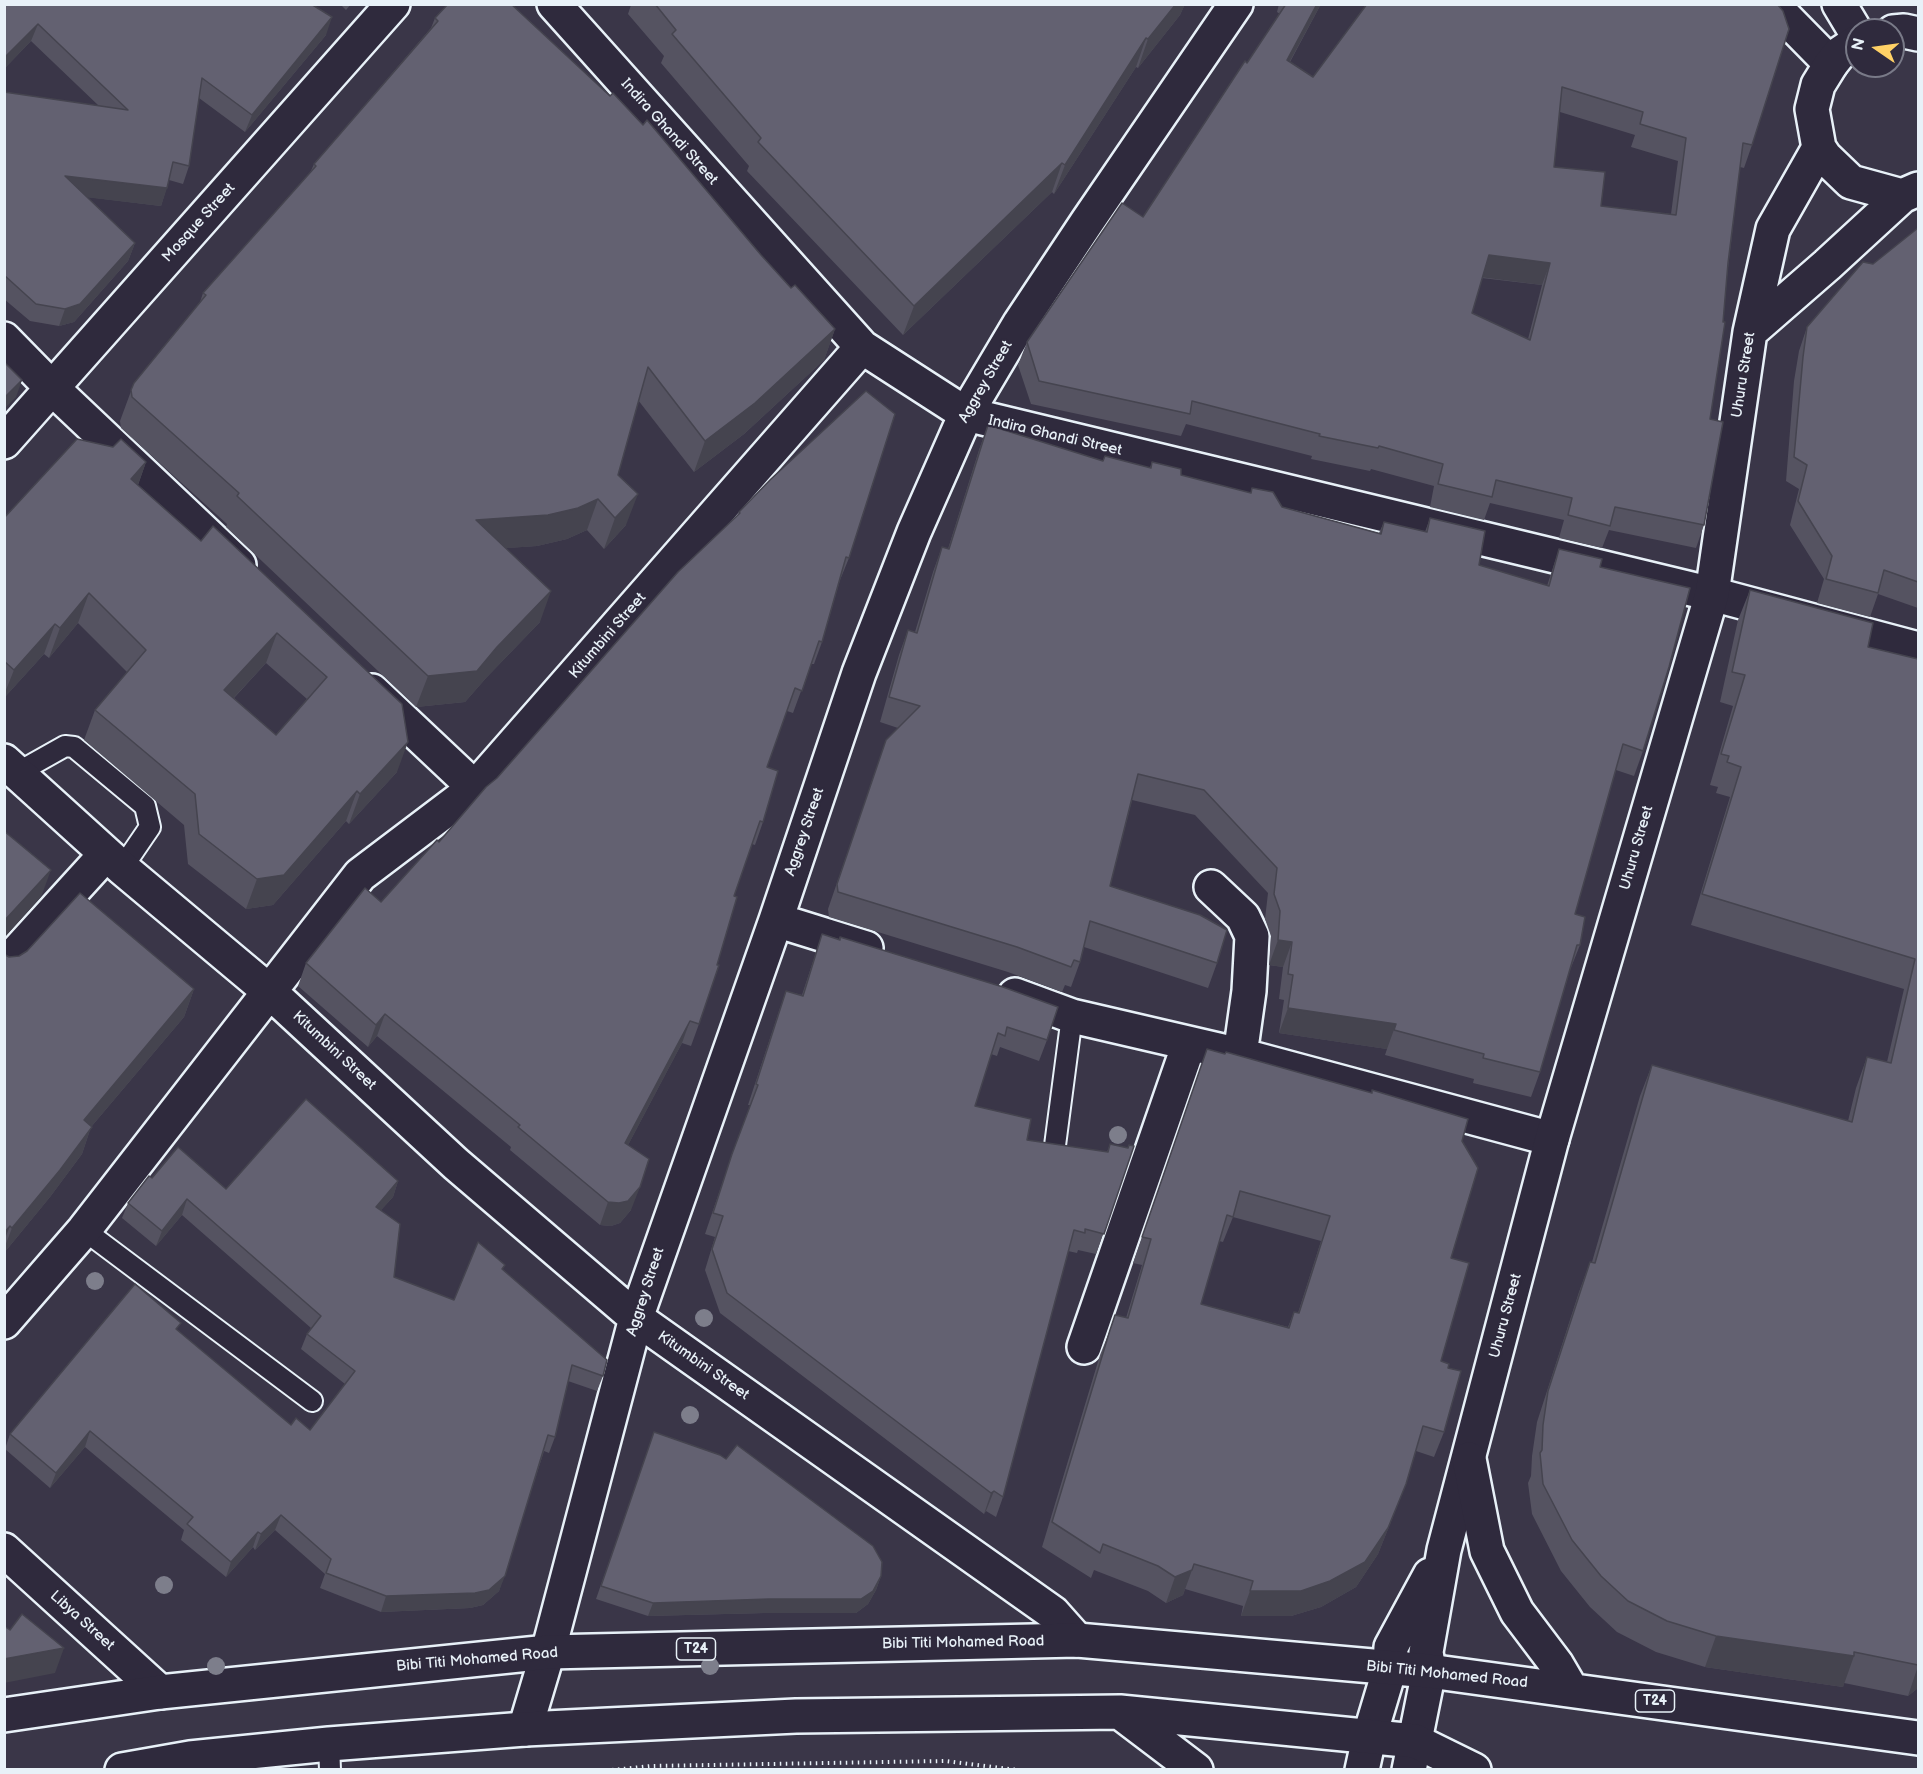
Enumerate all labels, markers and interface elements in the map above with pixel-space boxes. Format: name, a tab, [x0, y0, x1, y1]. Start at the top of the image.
north arrow	[1845, 18, 1905, 78]
text: N	[1848, 36, 1870, 52]
street label: Indira Ghandi Street	[617, 75, 721, 189]
street label: Mosque Street	[159, 180, 239, 266]
street label: Uhuru Street	[1728, 331, 1760, 419]
street label: Aggrey Street	[955, 338, 1017, 426]
street label: Indira Ghandi Street	[986, 412, 1124, 460]
street label: Kitumbini Street	[566, 589, 650, 683]
street label: Aggrey Street	[782, 786, 828, 878]
street label: Uhuru Street	[1616, 804, 1658, 892]
street label: Kitumbini Street	[288, 1008, 380, 1094]
street label: Aggrey Street	[623, 1245, 669, 1339]
street label: Uhuru Street	[1486, 1272, 1526, 1360]
street label: Kitumbini Street	[654, 1328, 752, 1404]
street label: Libya Street	[46, 1587, 118, 1655]
street label: Bibi Titi Mohamed Road	[882, 1633, 1044, 1653]
road number: T24	[676, 1638, 716, 1660]
street label: Bibi Titi Mohamed Road	[395, 1644, 559, 1676]
street label: Bibi Titi Mohamed Road	[1365, 1658, 1529, 1692]
road number: T24	[1636, 1690, 1674, 1712]

